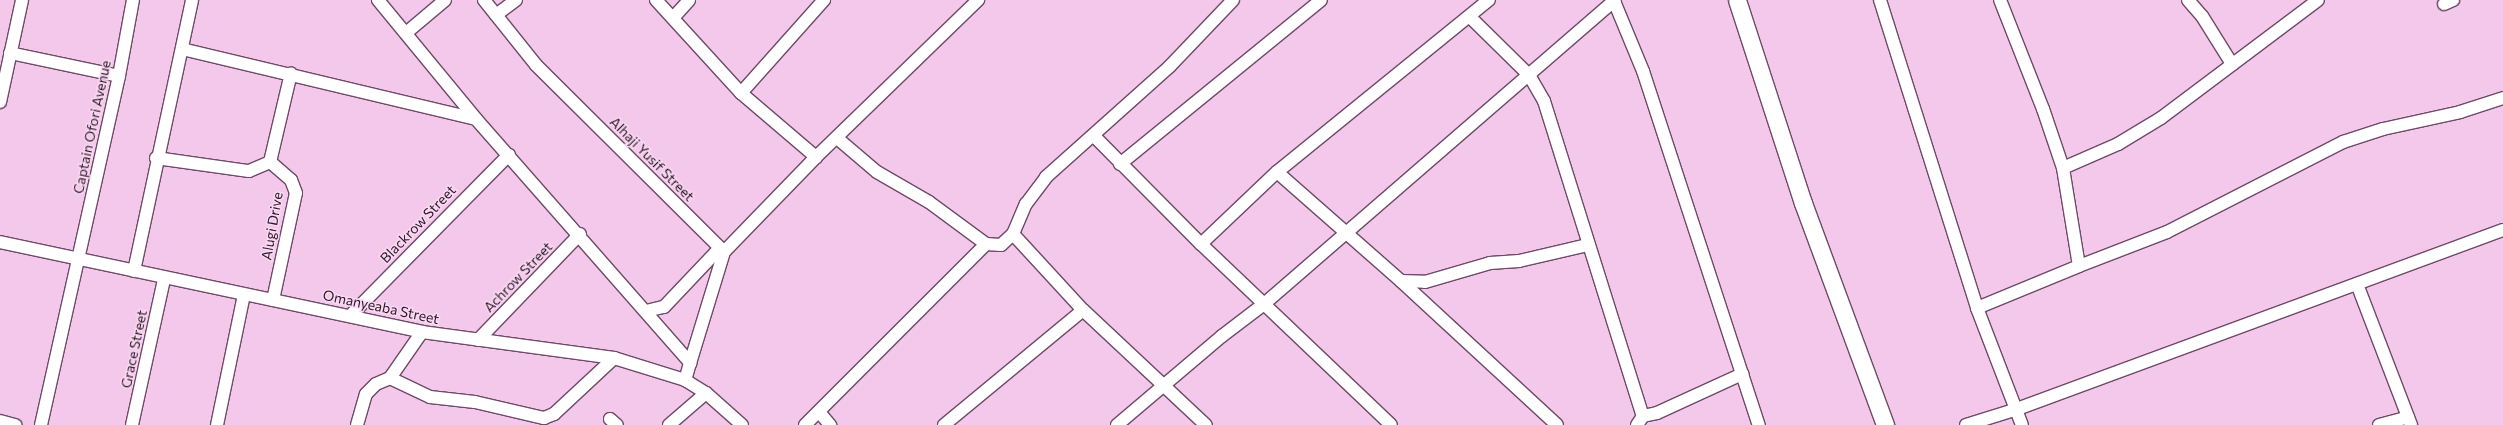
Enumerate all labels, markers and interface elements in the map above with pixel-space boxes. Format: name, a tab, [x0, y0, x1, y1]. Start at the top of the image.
street label: Captain Ofori Avenue	[70, 59, 114, 195]
street label: Alhaji Yusif Street	[606, 113, 698, 205]
street label: Blackrow Street	[377, 182, 459, 266]
street label: Alugi Drive	[258, 191, 286, 261]
street label: Achrow Street	[480, 238, 556, 316]
street label: Omanyeaba Street	[321, 286, 441, 328]
street label: Grace Street	[118, 308, 150, 390]

